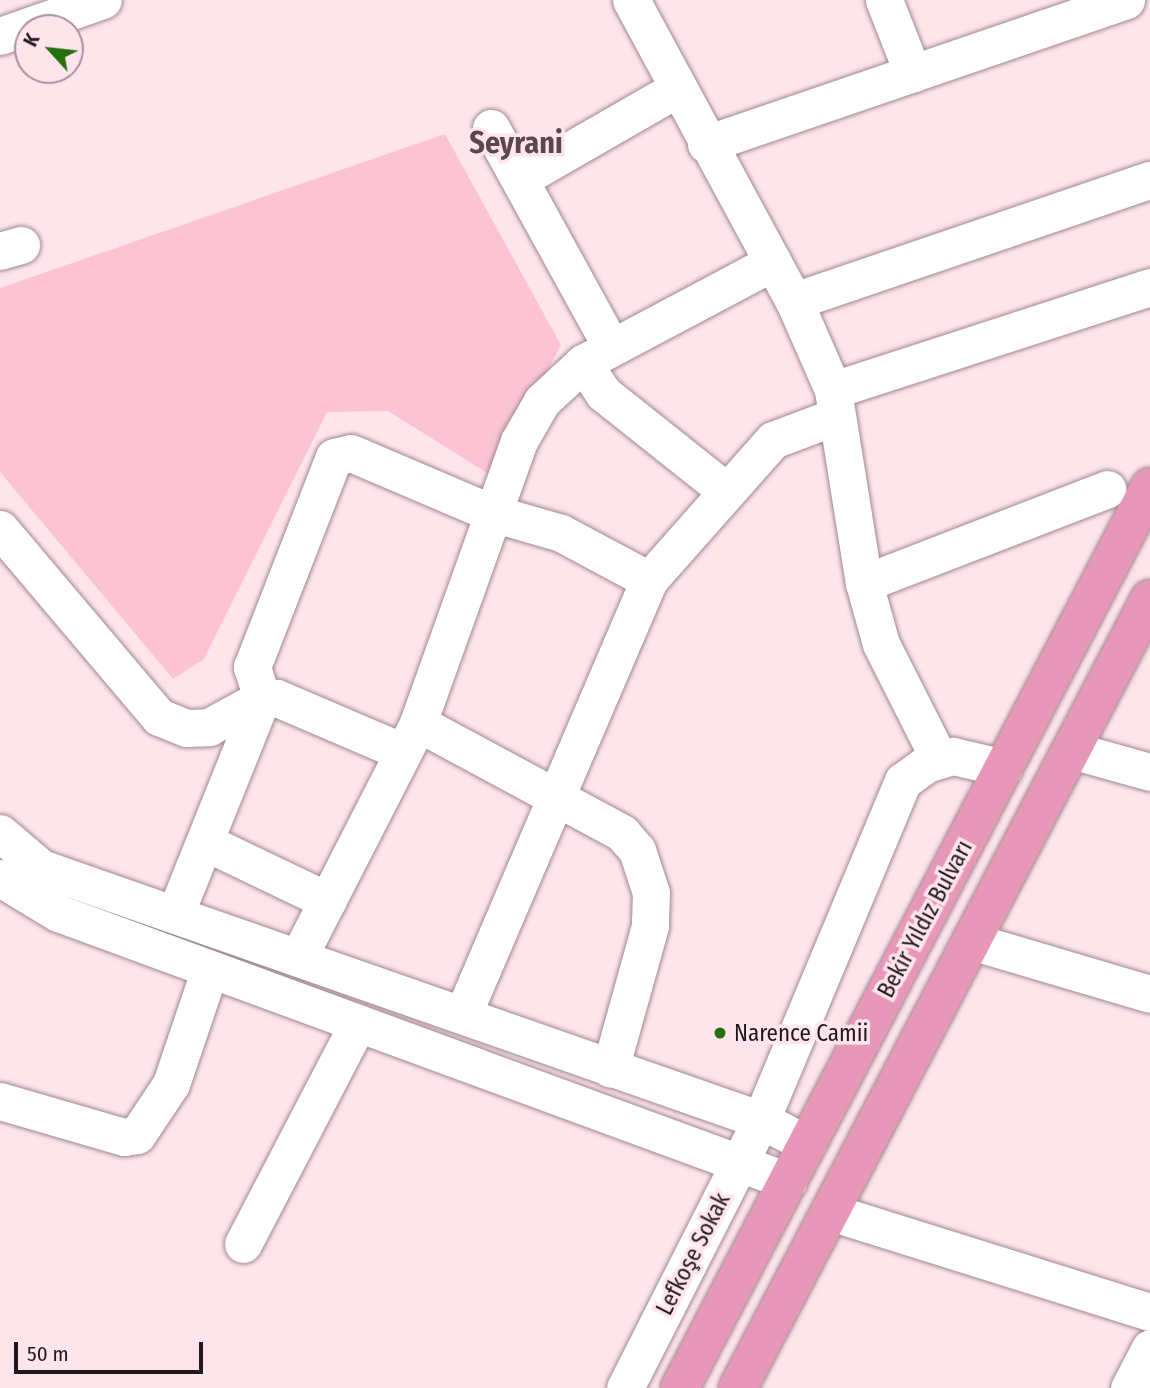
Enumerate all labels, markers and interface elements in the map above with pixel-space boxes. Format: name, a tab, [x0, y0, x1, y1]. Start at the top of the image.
north arrow	[14, 14, 84, 84]
text: K	[19, 30, 44, 50]
district label: Seyrani	[469, 125, 563, 161]
street label: Bekir Yıldız Bulvarı	[872, 836, 978, 1002]
place label: Narence Camii	[734, 1019, 868, 1047]
marker: Narence Camii	[712, 1025, 728, 1041]
street label: Lefkoşe Sokak	[650, 1188, 736, 1320]
scale bar	[18, 1328, 206, 1372]
text: 50 m	[27, 1341, 69, 1367]

